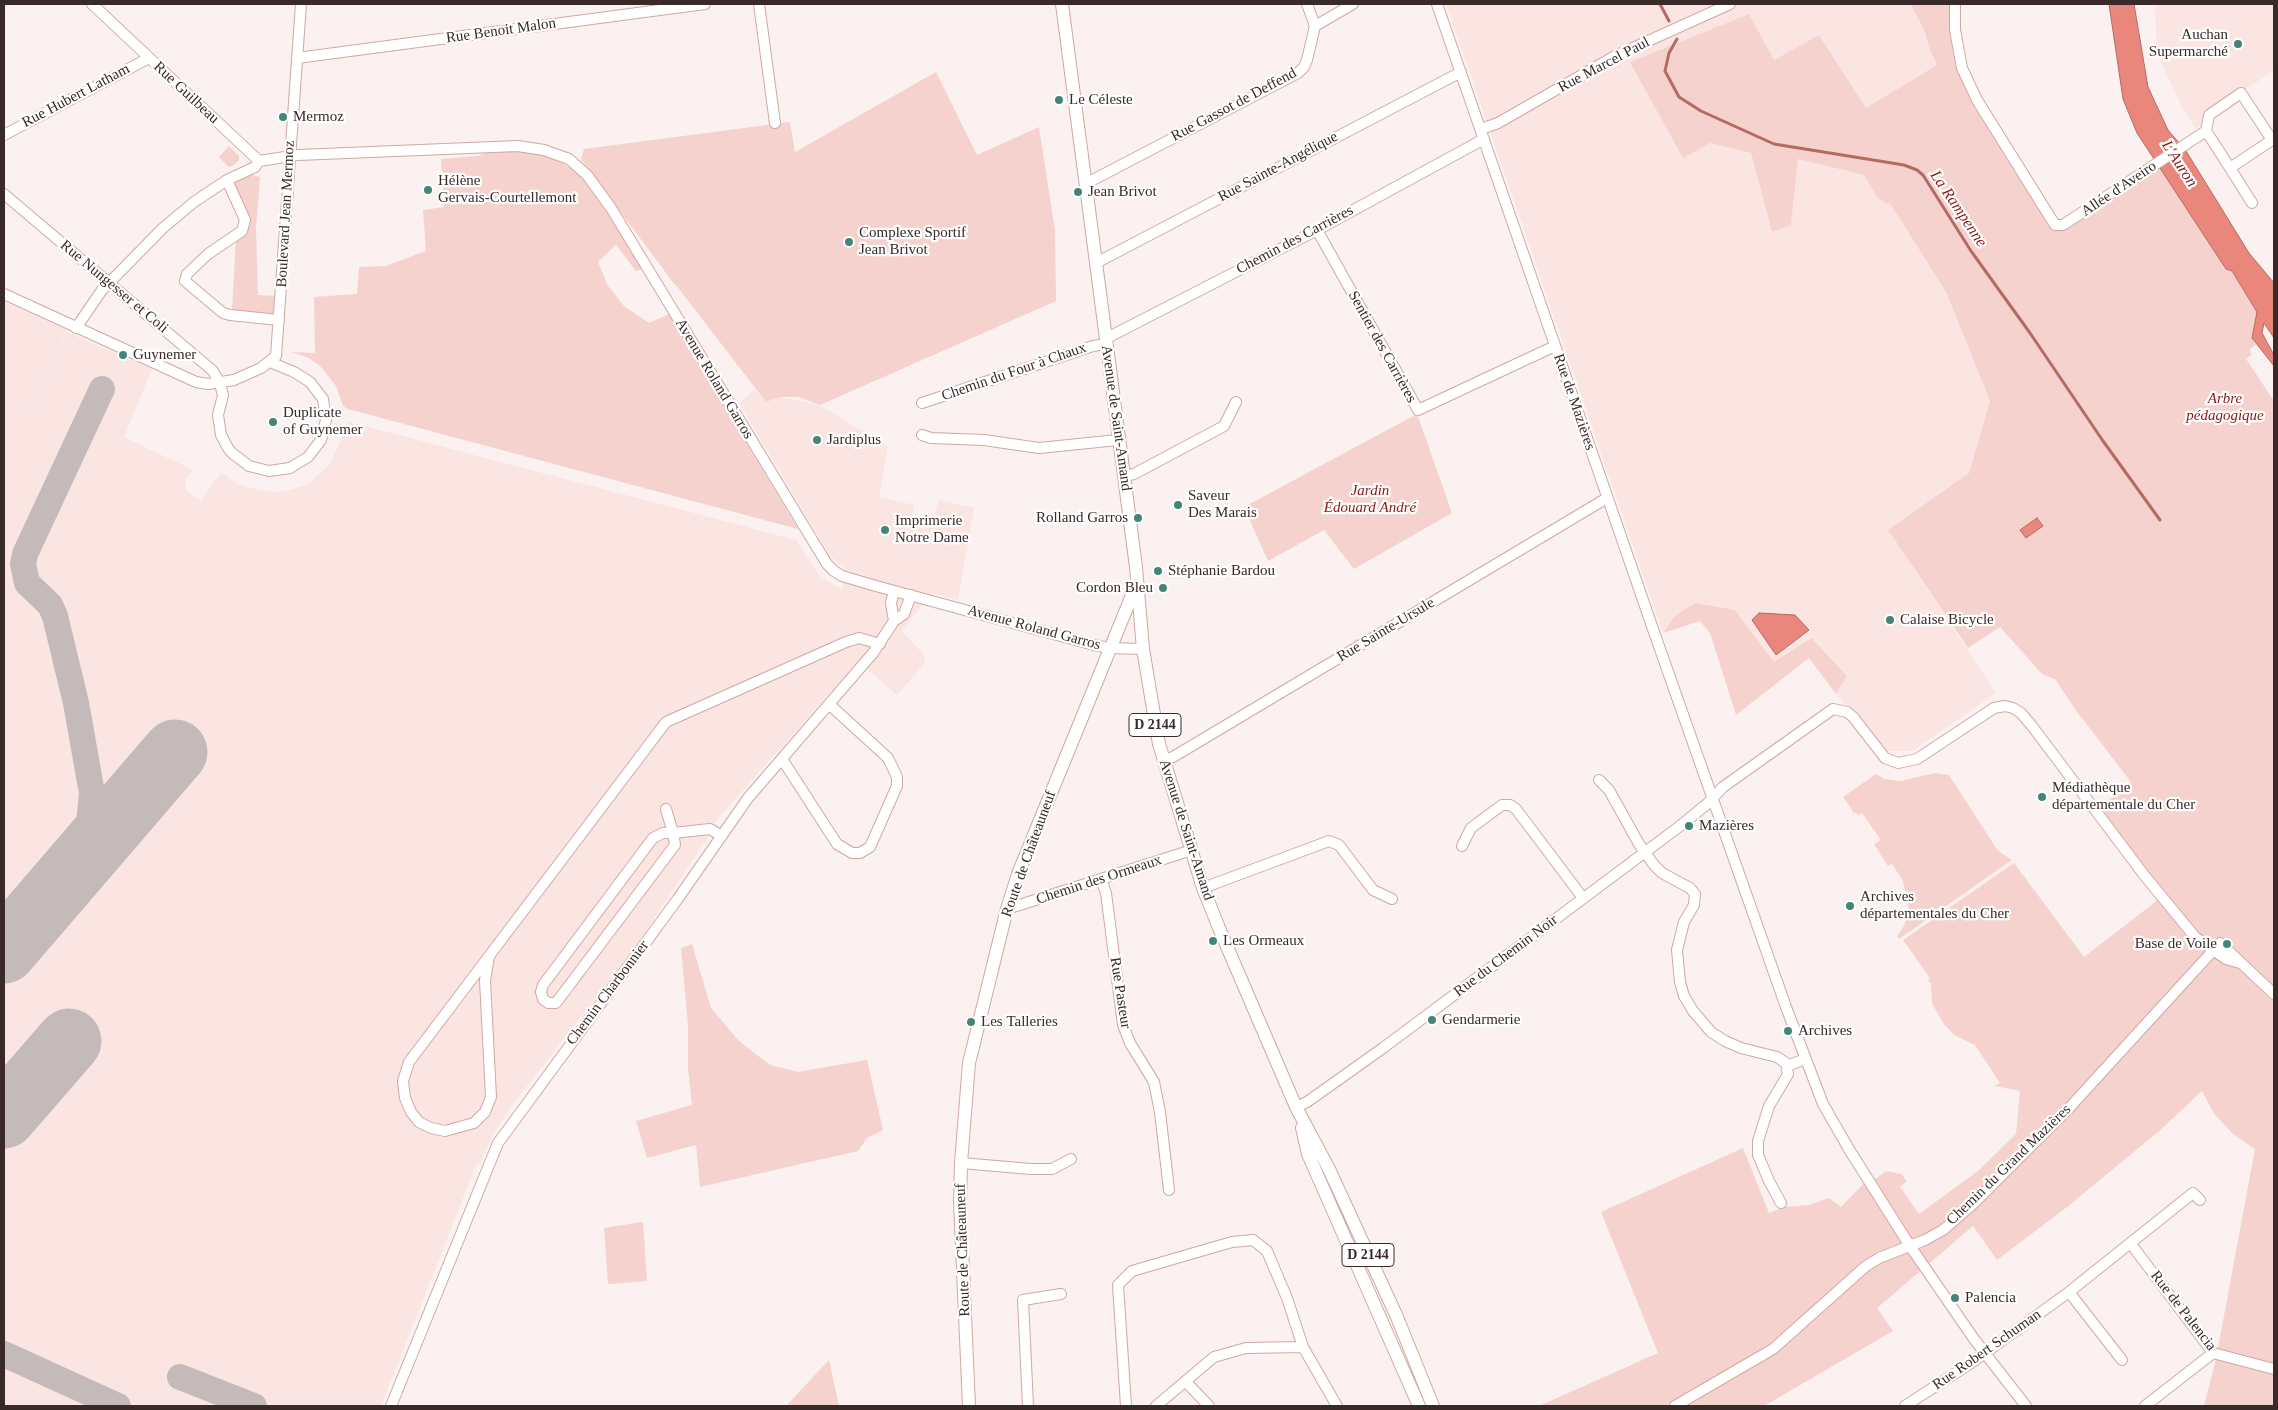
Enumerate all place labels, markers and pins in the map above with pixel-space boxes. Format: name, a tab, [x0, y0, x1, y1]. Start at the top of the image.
place label: Auchan Supermarché	[2149, 26, 2228, 61]
marker: Auchan Supermarché	[2232, 38, 2244, 50]
place label: Le Céleste	[1069, 91, 1133, 109]
marker: Le Céleste	[1053, 94, 1065, 106]
place label: Mermoz	[293, 108, 344, 126]
marker: Mermoz	[277, 111, 289, 123]
place label: Hélène Gervais-Courtellemont	[438, 172, 576, 207]
place label: Jean Brivot	[1088, 183, 1157, 201]
marker: Hélène Gervais-Courtellemont	[422, 184, 434, 196]
marker: Jean Brivot	[1072, 186, 1084, 198]
place label: Complexe Sportif Jean Brivot	[859, 224, 966, 259]
marker: Complexe Sportif Jean Brivot	[843, 236, 855, 248]
place label: Guynemer	[133, 346, 196, 364]
marker: Guynemer	[117, 349, 129, 361]
place label: Duplicate of Guynemer	[283, 404, 363, 439]
marker: Duplicate of Guynemer	[267, 416, 279, 428]
place label: Jardiplus	[827, 431, 881, 449]
marker: Jardiplus	[811, 434, 823, 446]
place label: Saveur Des Marais	[1188, 487, 1257, 522]
marker: Saveur Des Marais	[1172, 499, 1184, 511]
place label: Rolland Garros	[1036, 509, 1128, 527]
place label: Imprimerie Notre Dame	[895, 512, 969, 547]
marker: Rolland Garros	[1132, 512, 1144, 524]
marker: Imprimerie Notre Dame	[879, 524, 891, 536]
place label: Stéphanie Bardou	[1168, 562, 1275, 580]
marker: Stéphanie Bardou	[1152, 565, 1164, 577]
place label: Cordon Bleu	[1076, 579, 1153, 597]
marker: Cordon Bleu	[1157, 582, 1169, 594]
place label: Calaise Bicycle	[1900, 611, 1994, 629]
marker: Calaise Bicycle	[1884, 614, 1896, 626]
place label: Médiathèque départementale du Cher	[2052, 779, 2195, 814]
marker: Médiathèque départementale du Cher	[2036, 791, 2048, 803]
place label: Mazières	[1699, 817, 1754, 835]
marker: Mazières	[1683, 820, 1695, 832]
place label: Archives départementales du Cher	[1860, 888, 2009, 923]
marker: Archives départementales du Cher	[1844, 900, 1856, 912]
place label: Les Ormeaux	[1223, 932, 1304, 950]
marker: Les Ormeaux	[1207, 935, 1219, 947]
place label: Base de Voile	[2135, 935, 2217, 953]
marker: Base de Voile	[2221, 938, 2233, 950]
place label: Gendarmerie	[1442, 1011, 1520, 1029]
place label: Les Talleries	[981, 1013, 1058, 1031]
marker: Gendarmerie	[1426, 1014, 1438, 1026]
marker: Les Talleries	[965, 1016, 977, 1028]
place label: Archives	[1798, 1022, 1852, 1040]
marker: Archives	[1782, 1025, 1794, 1037]
place label: Palencia	[1965, 1289, 2016, 1307]
marker: Palencia	[1949, 1292, 1961, 1304]

